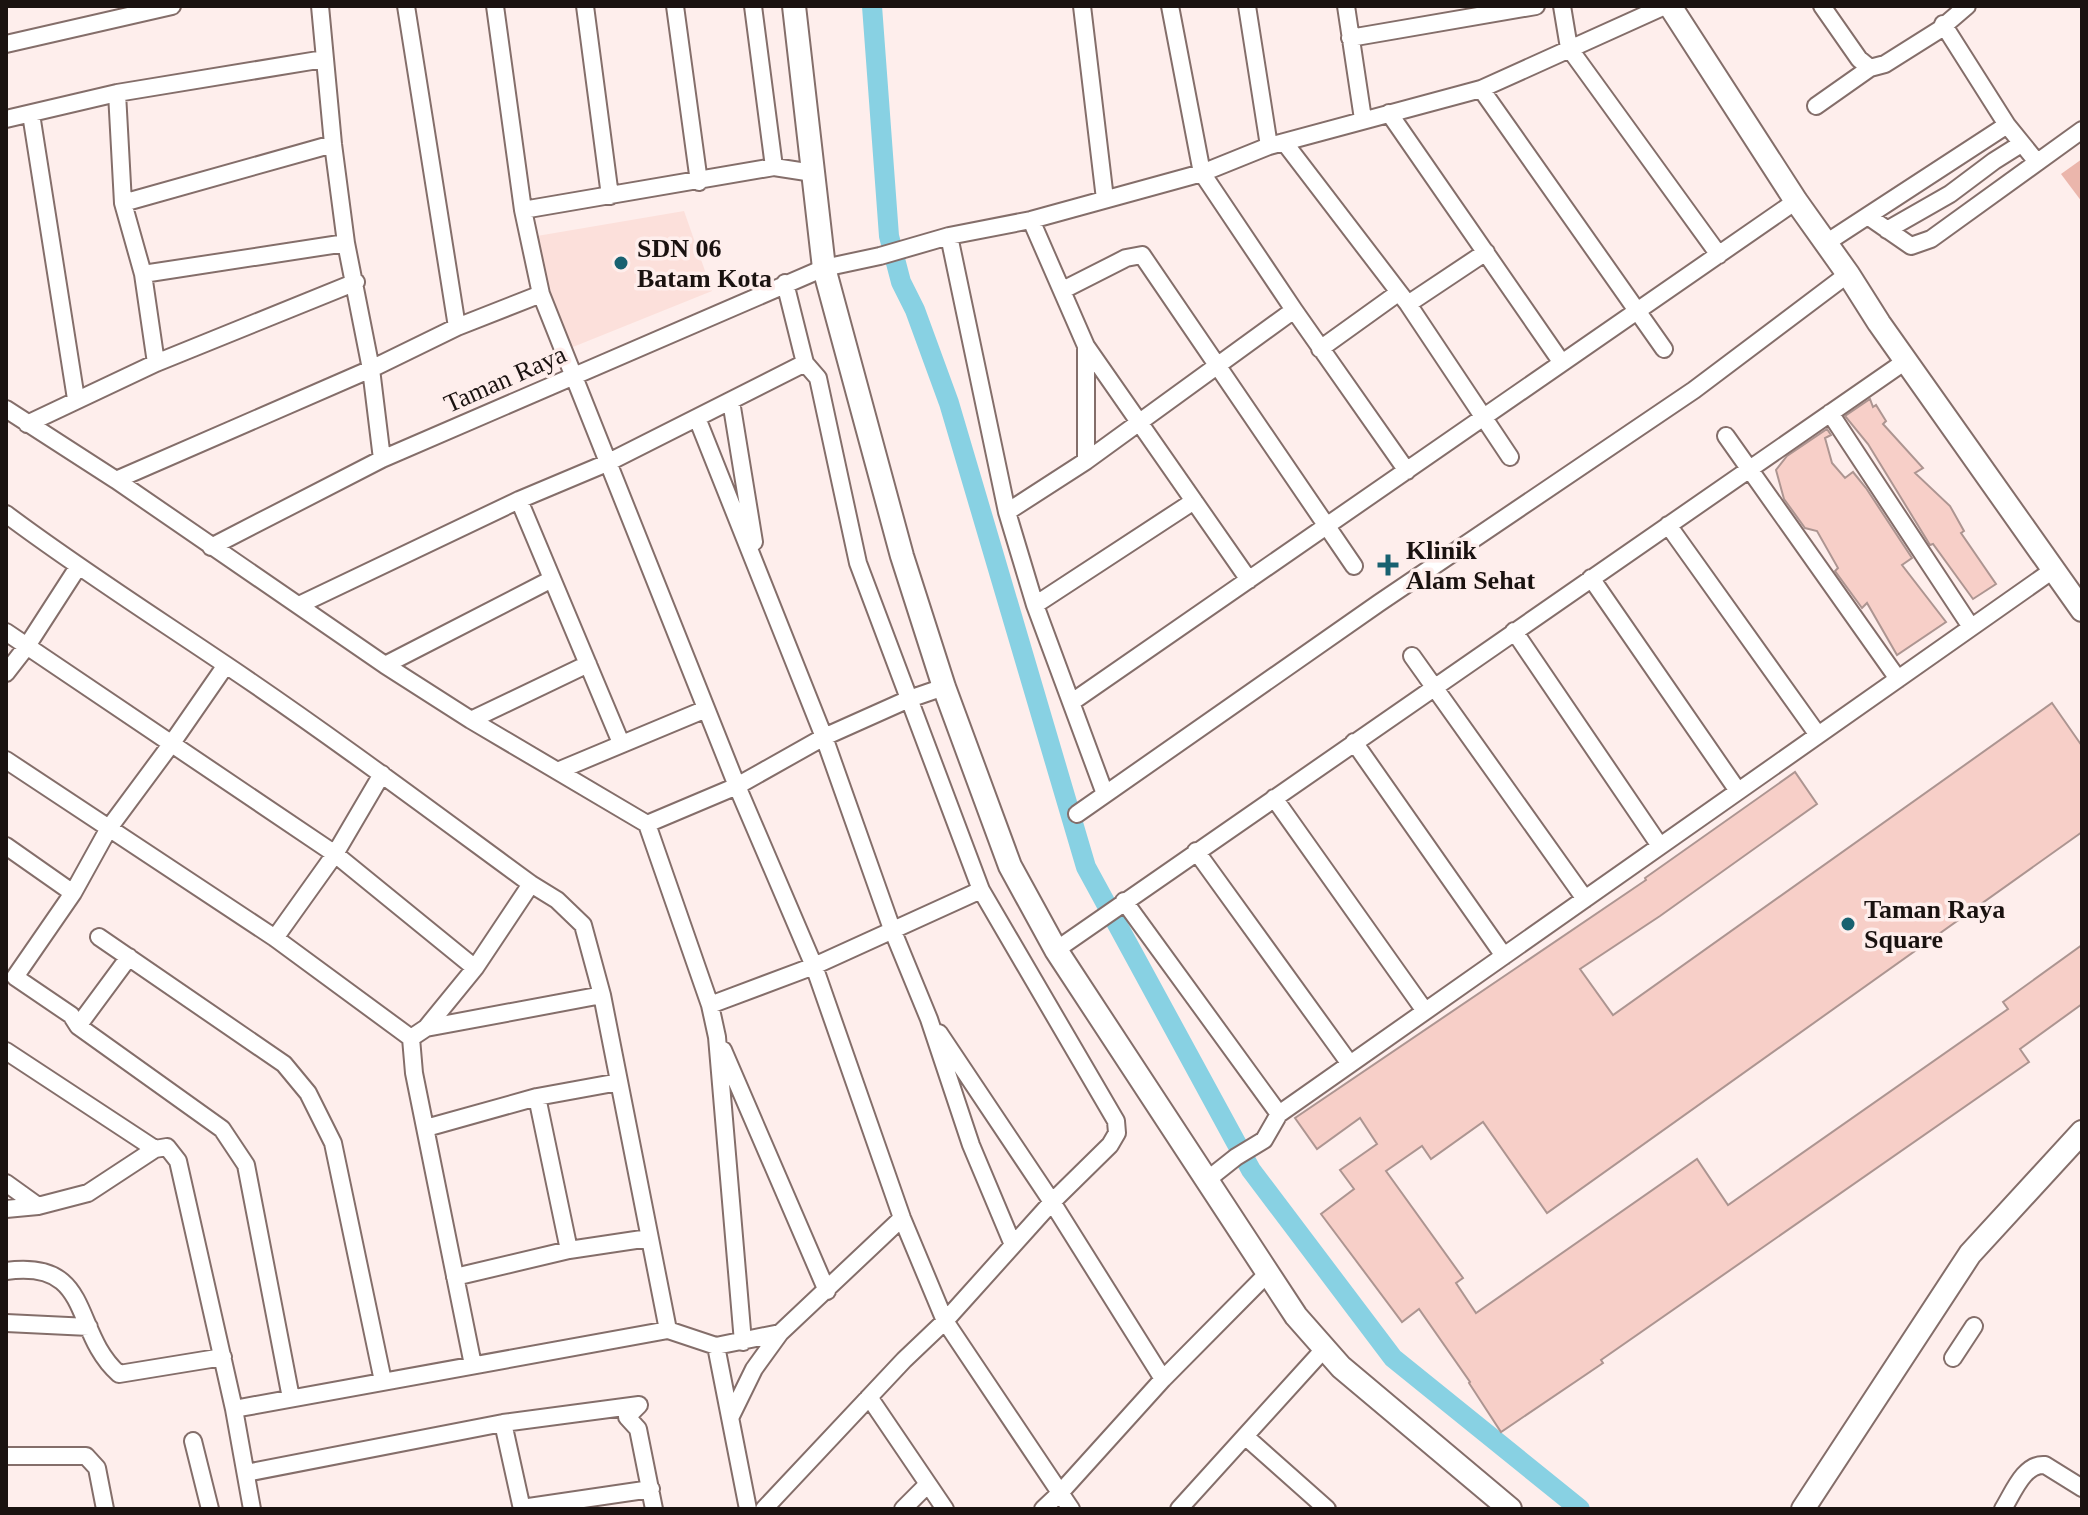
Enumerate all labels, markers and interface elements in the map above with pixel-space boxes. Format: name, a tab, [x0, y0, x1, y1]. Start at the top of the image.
place label: SDN 06 Batam Kota	[637, 234, 772, 293]
marker: SDN 06 Batam Kota	[612, 254, 630, 272]
street label: Taman Raya	[440, 339, 571, 419]
place label: Klinik Alam Sehat	[1406, 536, 1536, 595]
marker: Klinik Alam Sehat	[1377, 554, 1399, 576]
place label: Taman Raya Square	[1864, 895, 2005, 954]
marker: Taman Raya Square	[1839, 915, 1857, 933]

